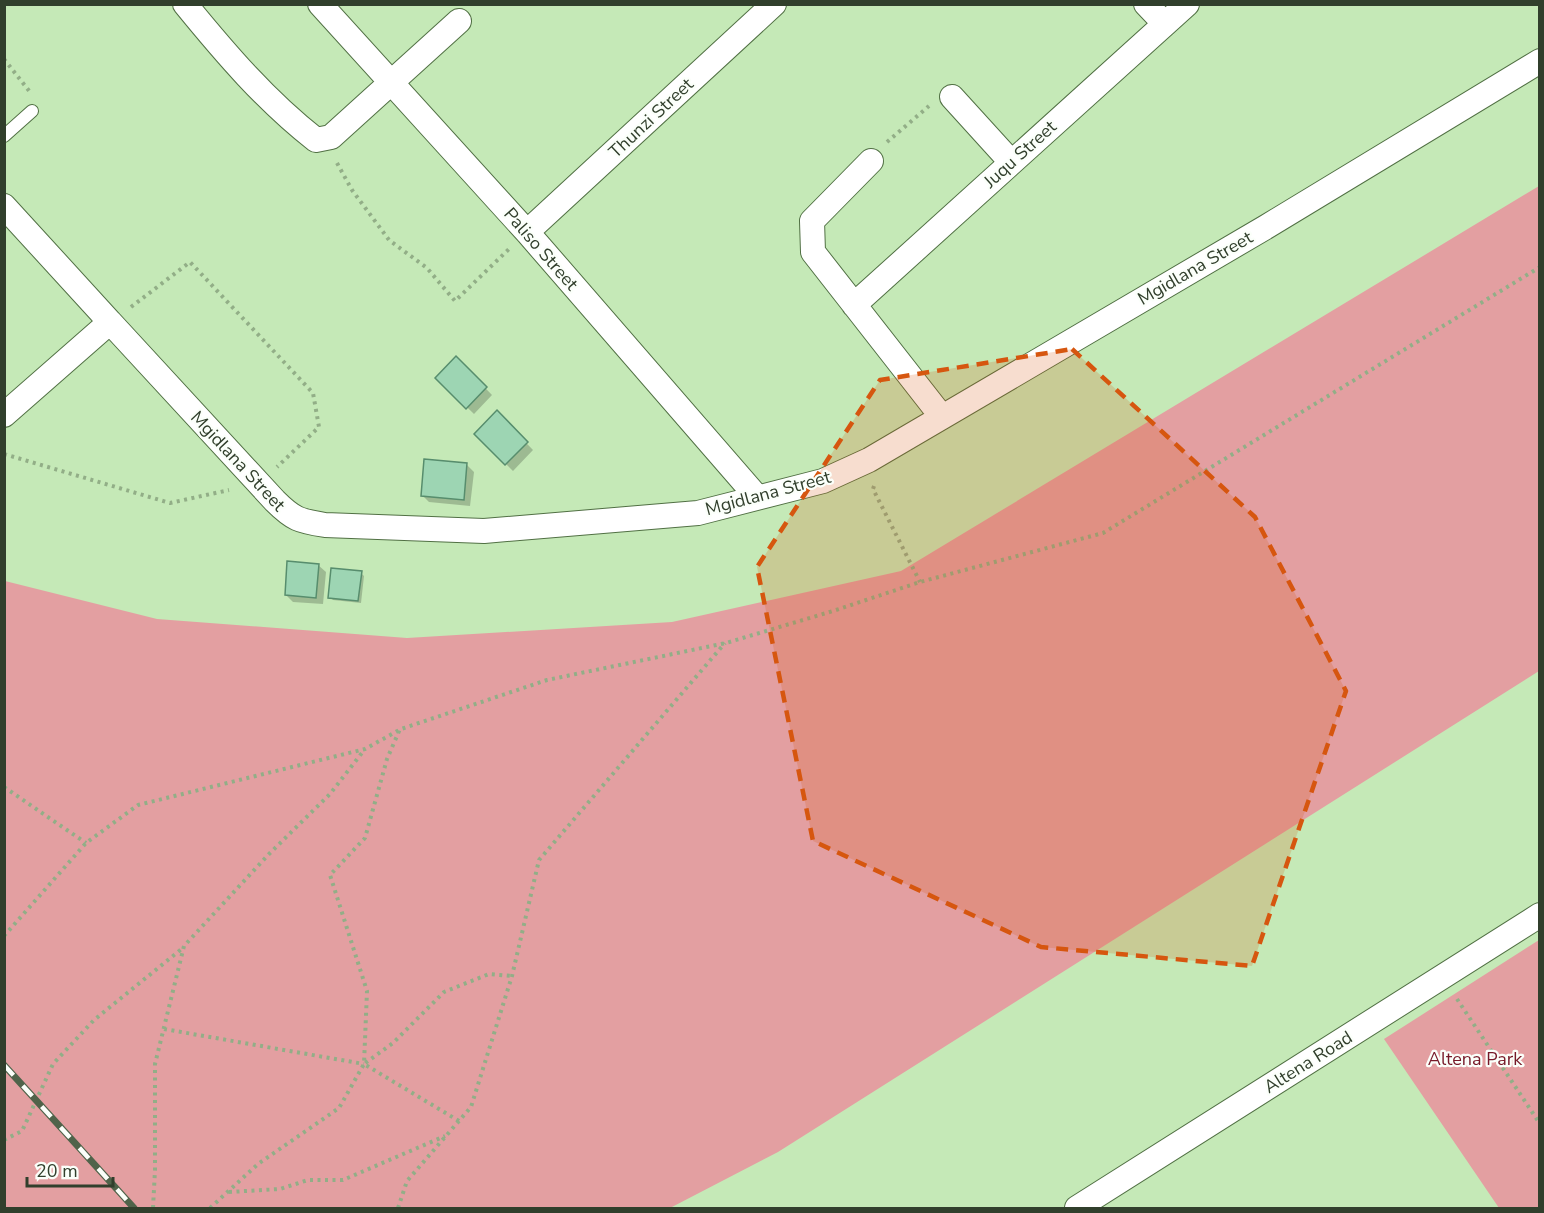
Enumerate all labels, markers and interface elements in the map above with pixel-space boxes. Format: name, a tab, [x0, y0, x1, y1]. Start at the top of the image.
street label: Thunzi Street	[603, 72, 699, 163]
street label: Juqu Street	[978, 114, 1062, 194]
street label: Paliso Street	[498, 202, 584, 296]
street label: Mgidlana Street	[1133, 225, 1257, 311]
street label: Mgidlana Street	[185, 406, 291, 517]
street label: Mgidlana Street	[703, 465, 834, 521]
street label: Altena Road	[1259, 1025, 1357, 1099]
park label: Altena Park	[1428, 1047, 1523, 1071]
scale bar	[27, 1150, 112, 1188]
text: 20 m	[36, 1159, 78, 1183]

